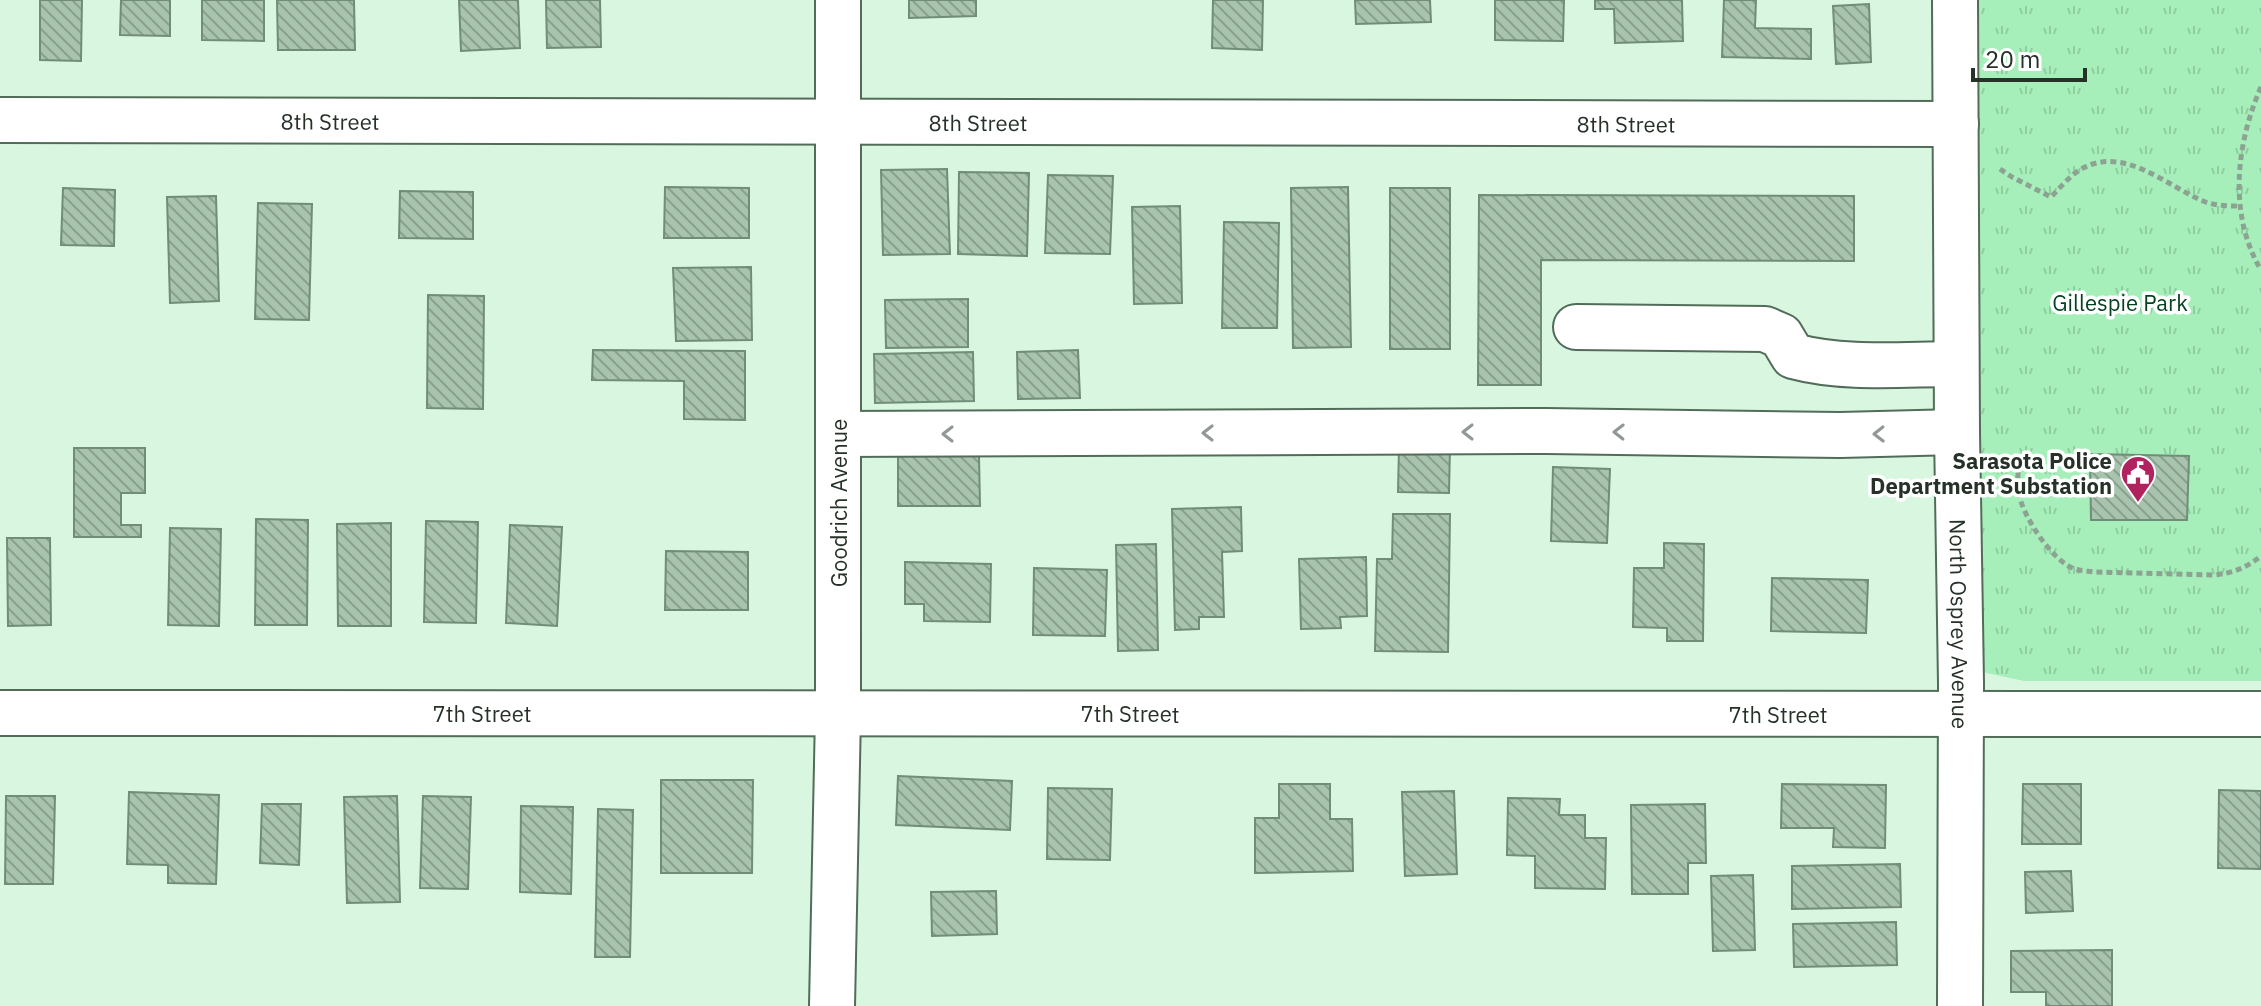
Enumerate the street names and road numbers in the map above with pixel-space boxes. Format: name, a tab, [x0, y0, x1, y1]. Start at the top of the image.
street label: 8th Street	[280, 106, 380, 135]
street label: 8th Street	[928, 107, 1028, 137]
street label: 8th Street	[1576, 109, 1676, 138]
street label: Goodrich Avenue	[824, 419, 853, 587]
street label: North Osprey Avenue	[1944, 519, 1976, 729]
street label: 7th Street	[432, 699, 532, 728]
street label: 7th Street	[1080, 699, 1180, 728]
street label: 7th Street	[1728, 699, 1828, 728]

